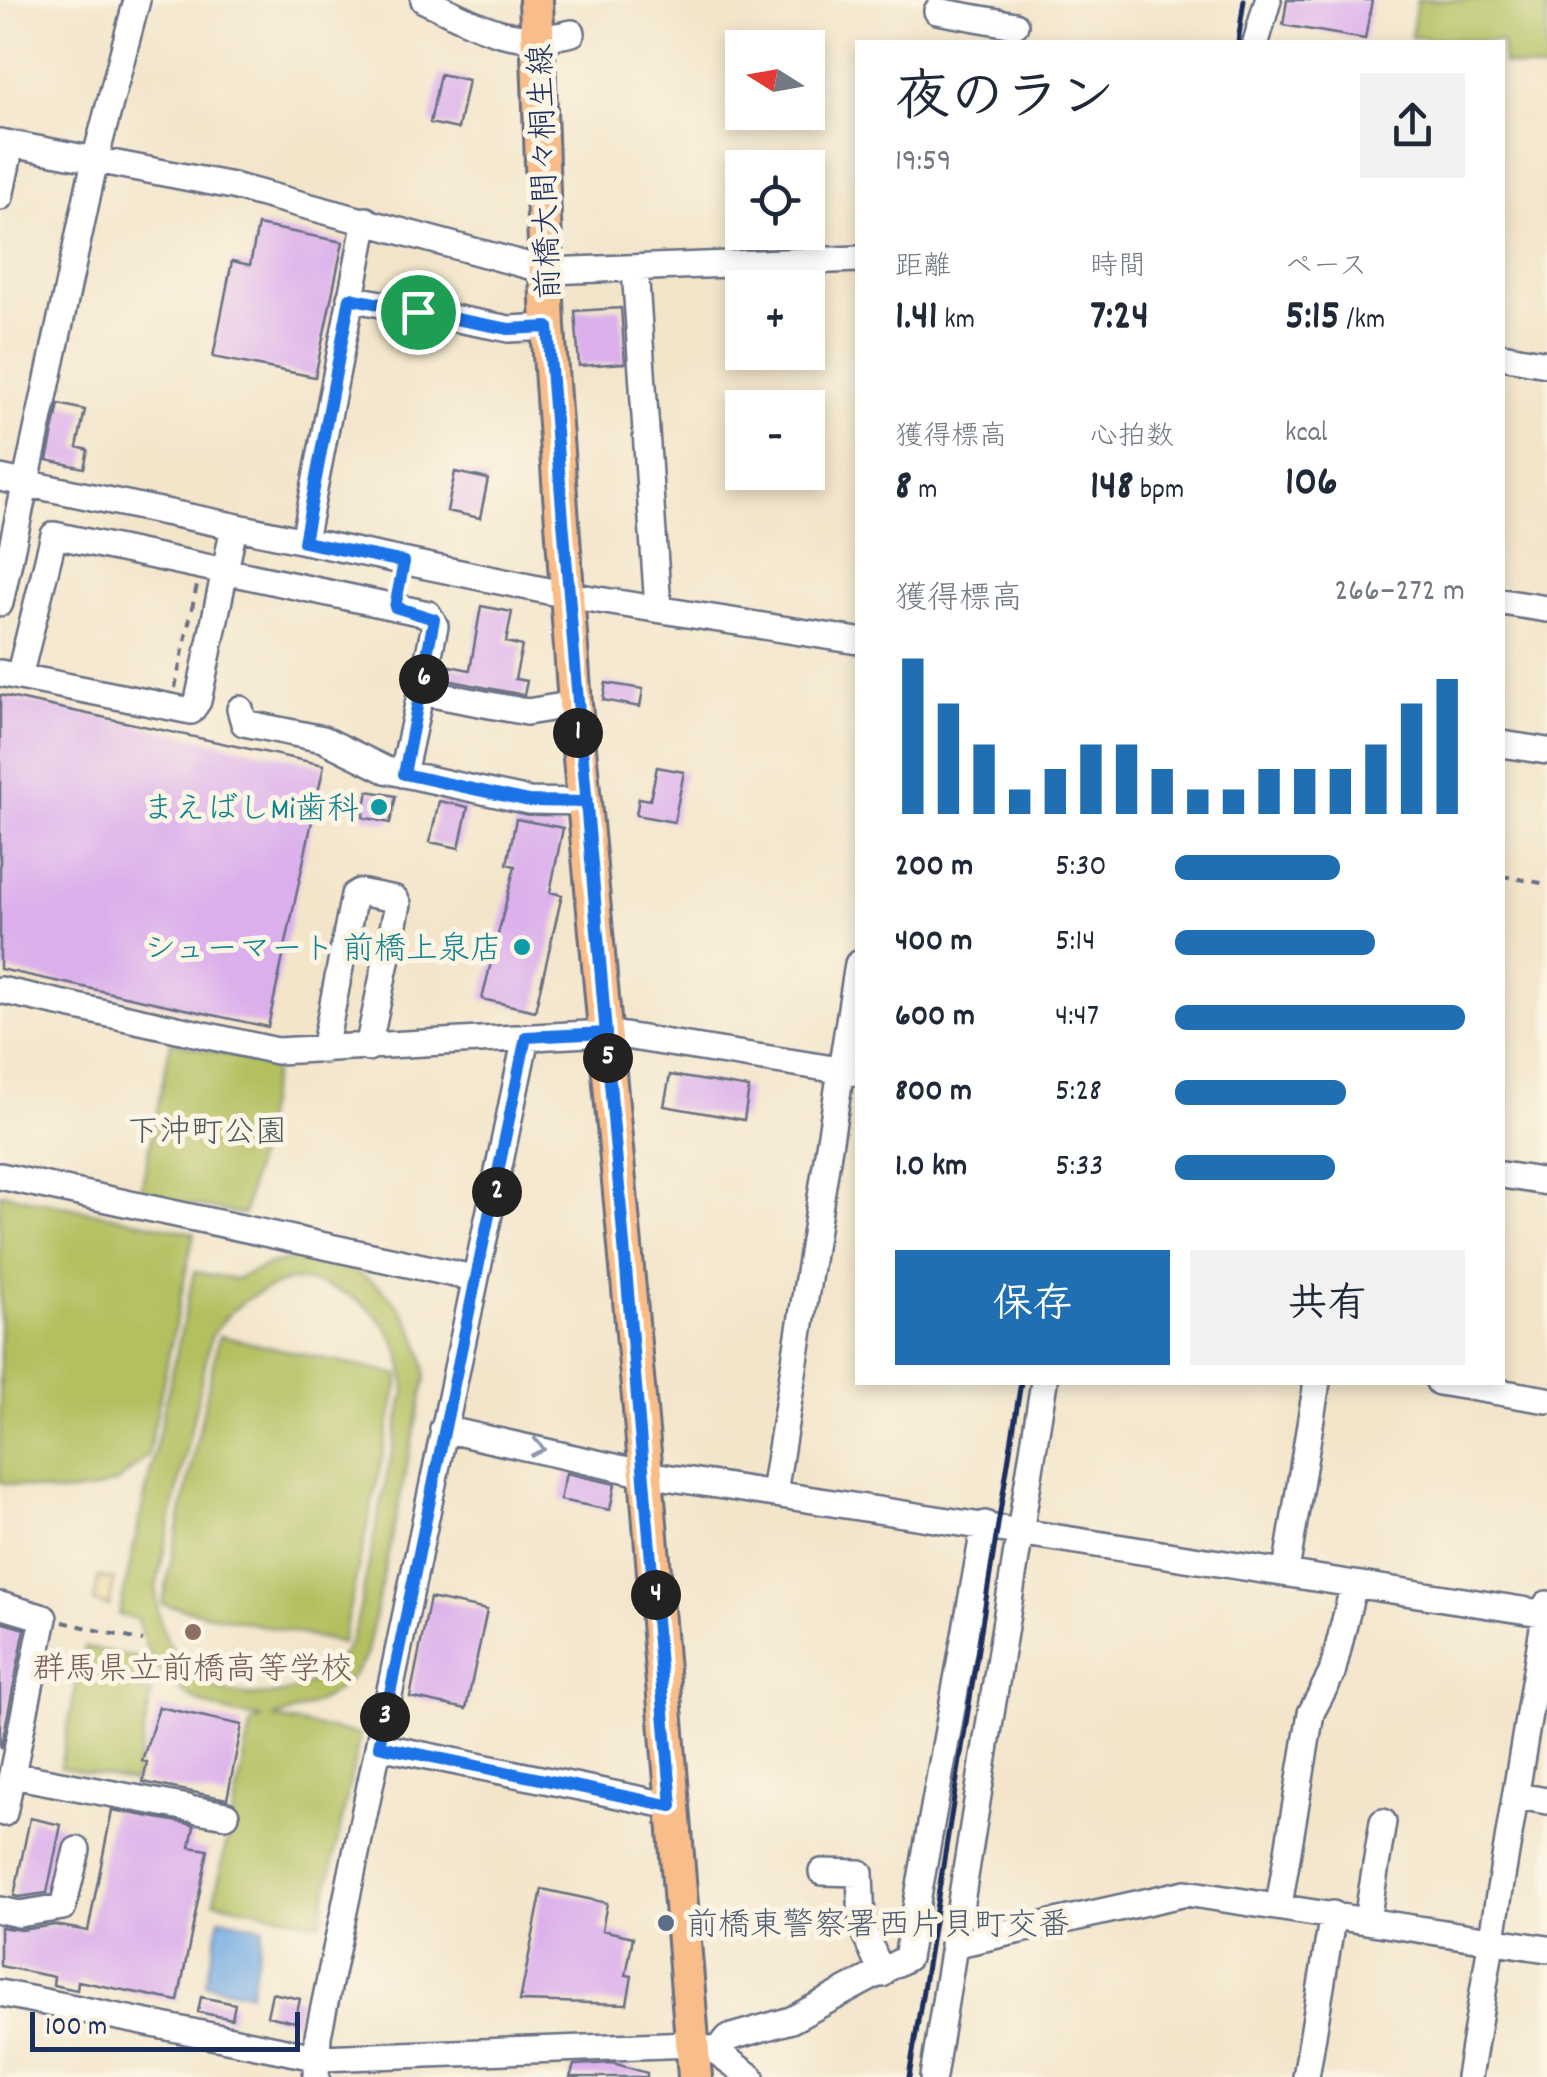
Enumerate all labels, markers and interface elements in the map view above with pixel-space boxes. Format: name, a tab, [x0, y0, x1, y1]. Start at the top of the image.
north arrow	[725, 30, 825, 130]
map controls	[725, 30, 825, 490]
street label: 前橋大間々桐生線	[521, 43, 575, 301]
text: 夜のラン	[895, 63, 1115, 142]
button: share	[1360, 73, 1465, 178]
text: 19:59	[895, 140, 951, 186]
button: locate	[725, 150, 825, 250]
text: 距離	[895, 249, 951, 289]
text: 時間	[1090, 249, 1146, 289]
text: ペース	[1285, 249, 1367, 289]
pin	[376, 270, 461, 355]
button: +	[725, 270, 825, 370]
icon: arrive	[391, 285, 446, 340]
text: 1.41	[895, 289, 938, 349]
text: 7:24	[1090, 289, 1149, 349]
text: 5:15	[1285, 289, 1340, 349]
text: km	[938, 302, 975, 342]
text: /km	[1340, 302, 1385, 342]
button: −	[725, 390, 825, 490]
text: kcal	[1285, 415, 1328, 455]
text: 獲得標高	[895, 419, 1007, 459]
text: 心拍数	[1090, 419, 1174, 459]
text: 106	[1285, 455, 1338, 515]
text: 8	[895, 459, 912, 519]
text: 148	[1090, 459, 1133, 519]
text: m	[912, 472, 938, 512]
text: bpm	[1133, 472, 1184, 512]
text: 266–272 m	[1334, 570, 1465, 616]
text: 獲得標高	[895, 578, 1023, 624]
pin: 6	[399, 654, 449, 704]
text: 6	[417, 659, 431, 699]
pin: 1	[553, 708, 603, 758]
text: 1	[575, 713, 581, 753]
place label: まえばしMi歯科	[142, 789, 359, 835]
marker: まえばしMi歯科	[368, 796, 390, 818]
text: 200 m	[895, 845, 973, 891]
text: 5:30	[1055, 845, 1107, 891]
text: 400 m	[895, 920, 972, 966]
text: 5:14	[1055, 920, 1095, 966]
place label: シューマート 前橋上泉店	[144, 929, 502, 975]
marker: シューマート 前橋上泉店	[511, 936, 533, 958]
text: 600 m	[895, 995, 975, 1041]
text: 4:47	[1055, 995, 1099, 1041]
pin: 5	[583, 1033, 633, 1083]
text: 5	[602, 1038, 614, 1078]
text: 800 m	[895, 1070, 972, 1116]
text: 5:28	[1055, 1070, 1102, 1116]
park label: 下沖町公園	[127, 1112, 287, 1158]
text: 1.0 km	[895, 1145, 967, 1191]
text: 5:33	[1055, 1145, 1104, 1191]
pin: 2	[472, 1167, 522, 1217]
text: 2	[491, 1172, 503, 1212]
button: 保存	[895, 1250, 1170, 1365]
button: 共有	[1190, 1250, 1465, 1365]
one-way arrow	[530, 1437, 547, 1458]
pin: 4	[631, 1570, 681, 1620]
text: 4	[650, 1575, 662, 1615]
marker: 群馬県立前橋高等学校	[182, 1621, 204, 1643]
place label: 群馬県立前橋高等学校	[33, 1649, 353, 1695]
pin: 3	[360, 1692, 410, 1742]
text: 3	[379, 1697, 391, 1737]
place label: 前橋東警察署西片貝町交番	[686, 1905, 1070, 1951]
marker: 前橋東警察署西片貝町交番	[655, 1912, 677, 1934]
scale bar	[30, 2007, 300, 2052]
text: 100 m	[45, 2009, 107, 2049]

